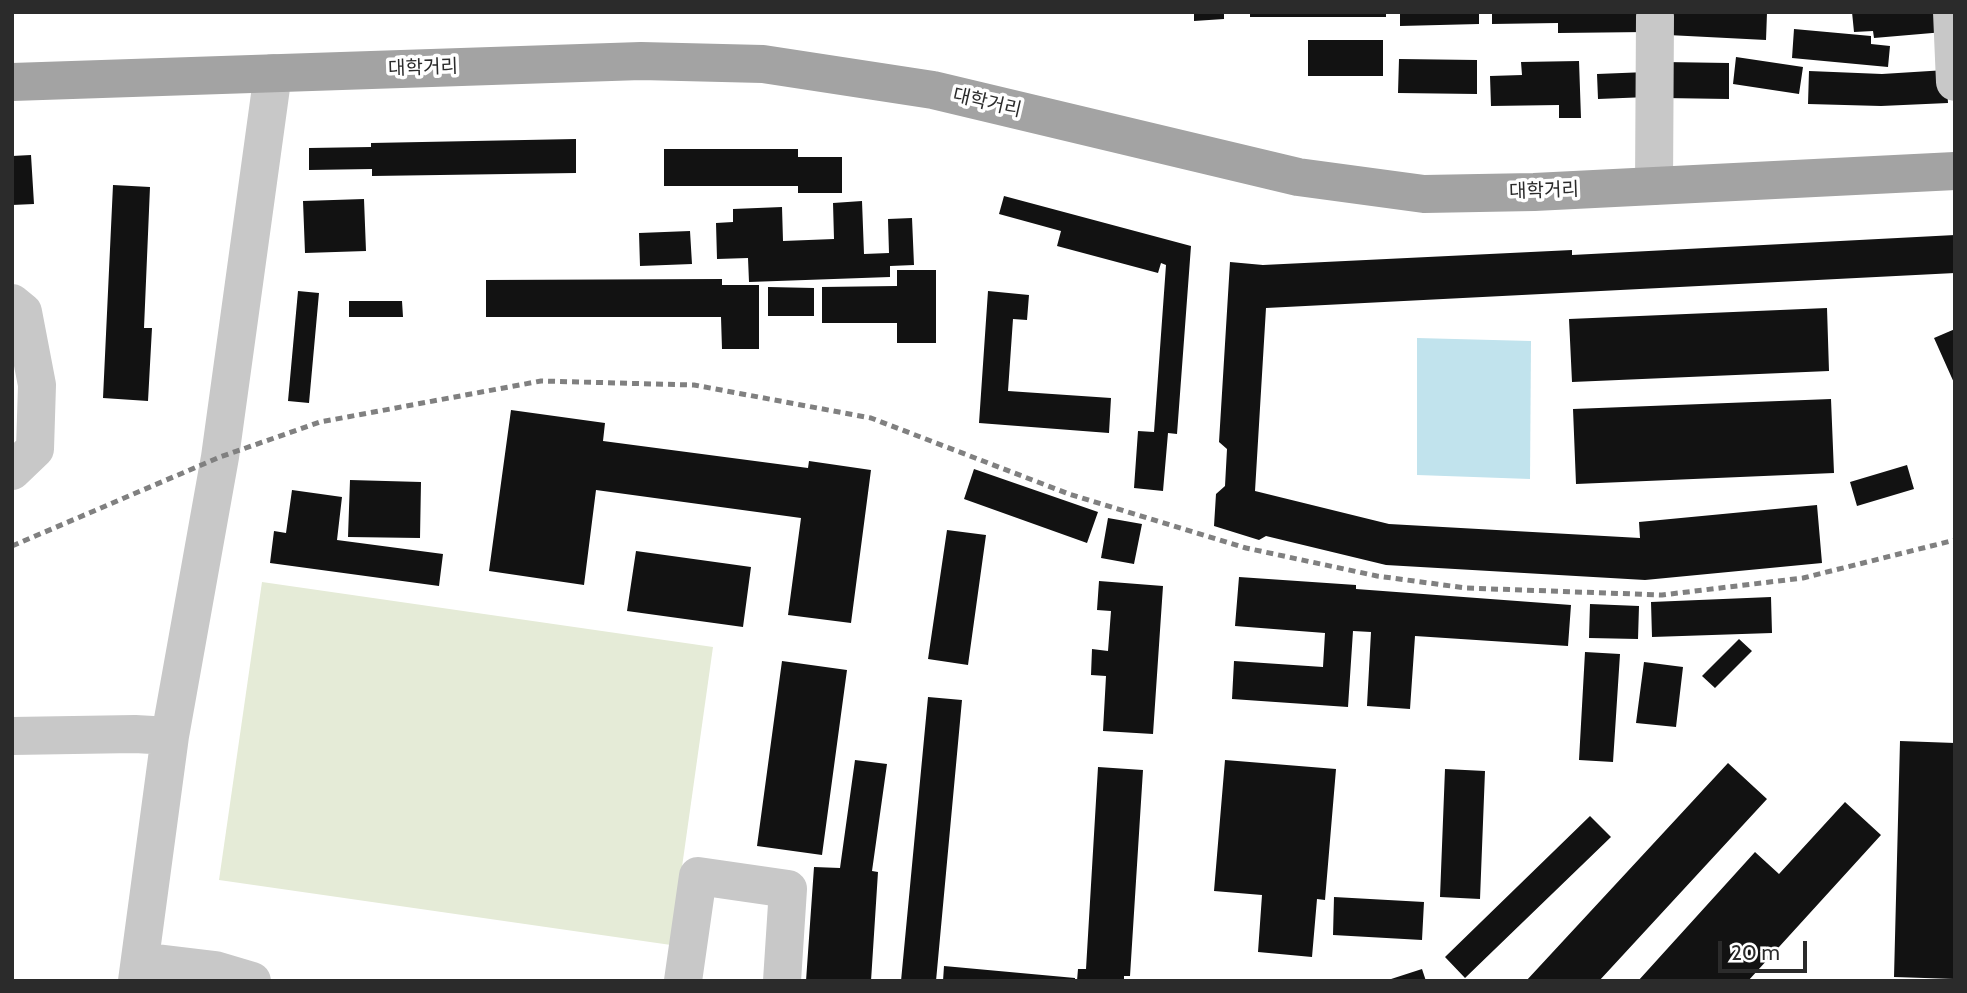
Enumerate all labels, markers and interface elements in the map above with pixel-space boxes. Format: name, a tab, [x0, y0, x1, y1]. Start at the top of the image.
street label: 대학거리	[388, 55, 458, 81]
street label: 대학거리	[950, 84, 1024, 122]
street label: 대학거리	[1509, 178, 1579, 204]
scale bar	[1722, 926, 1811, 970]
text: 20 m	[1731, 940, 1780, 965]

